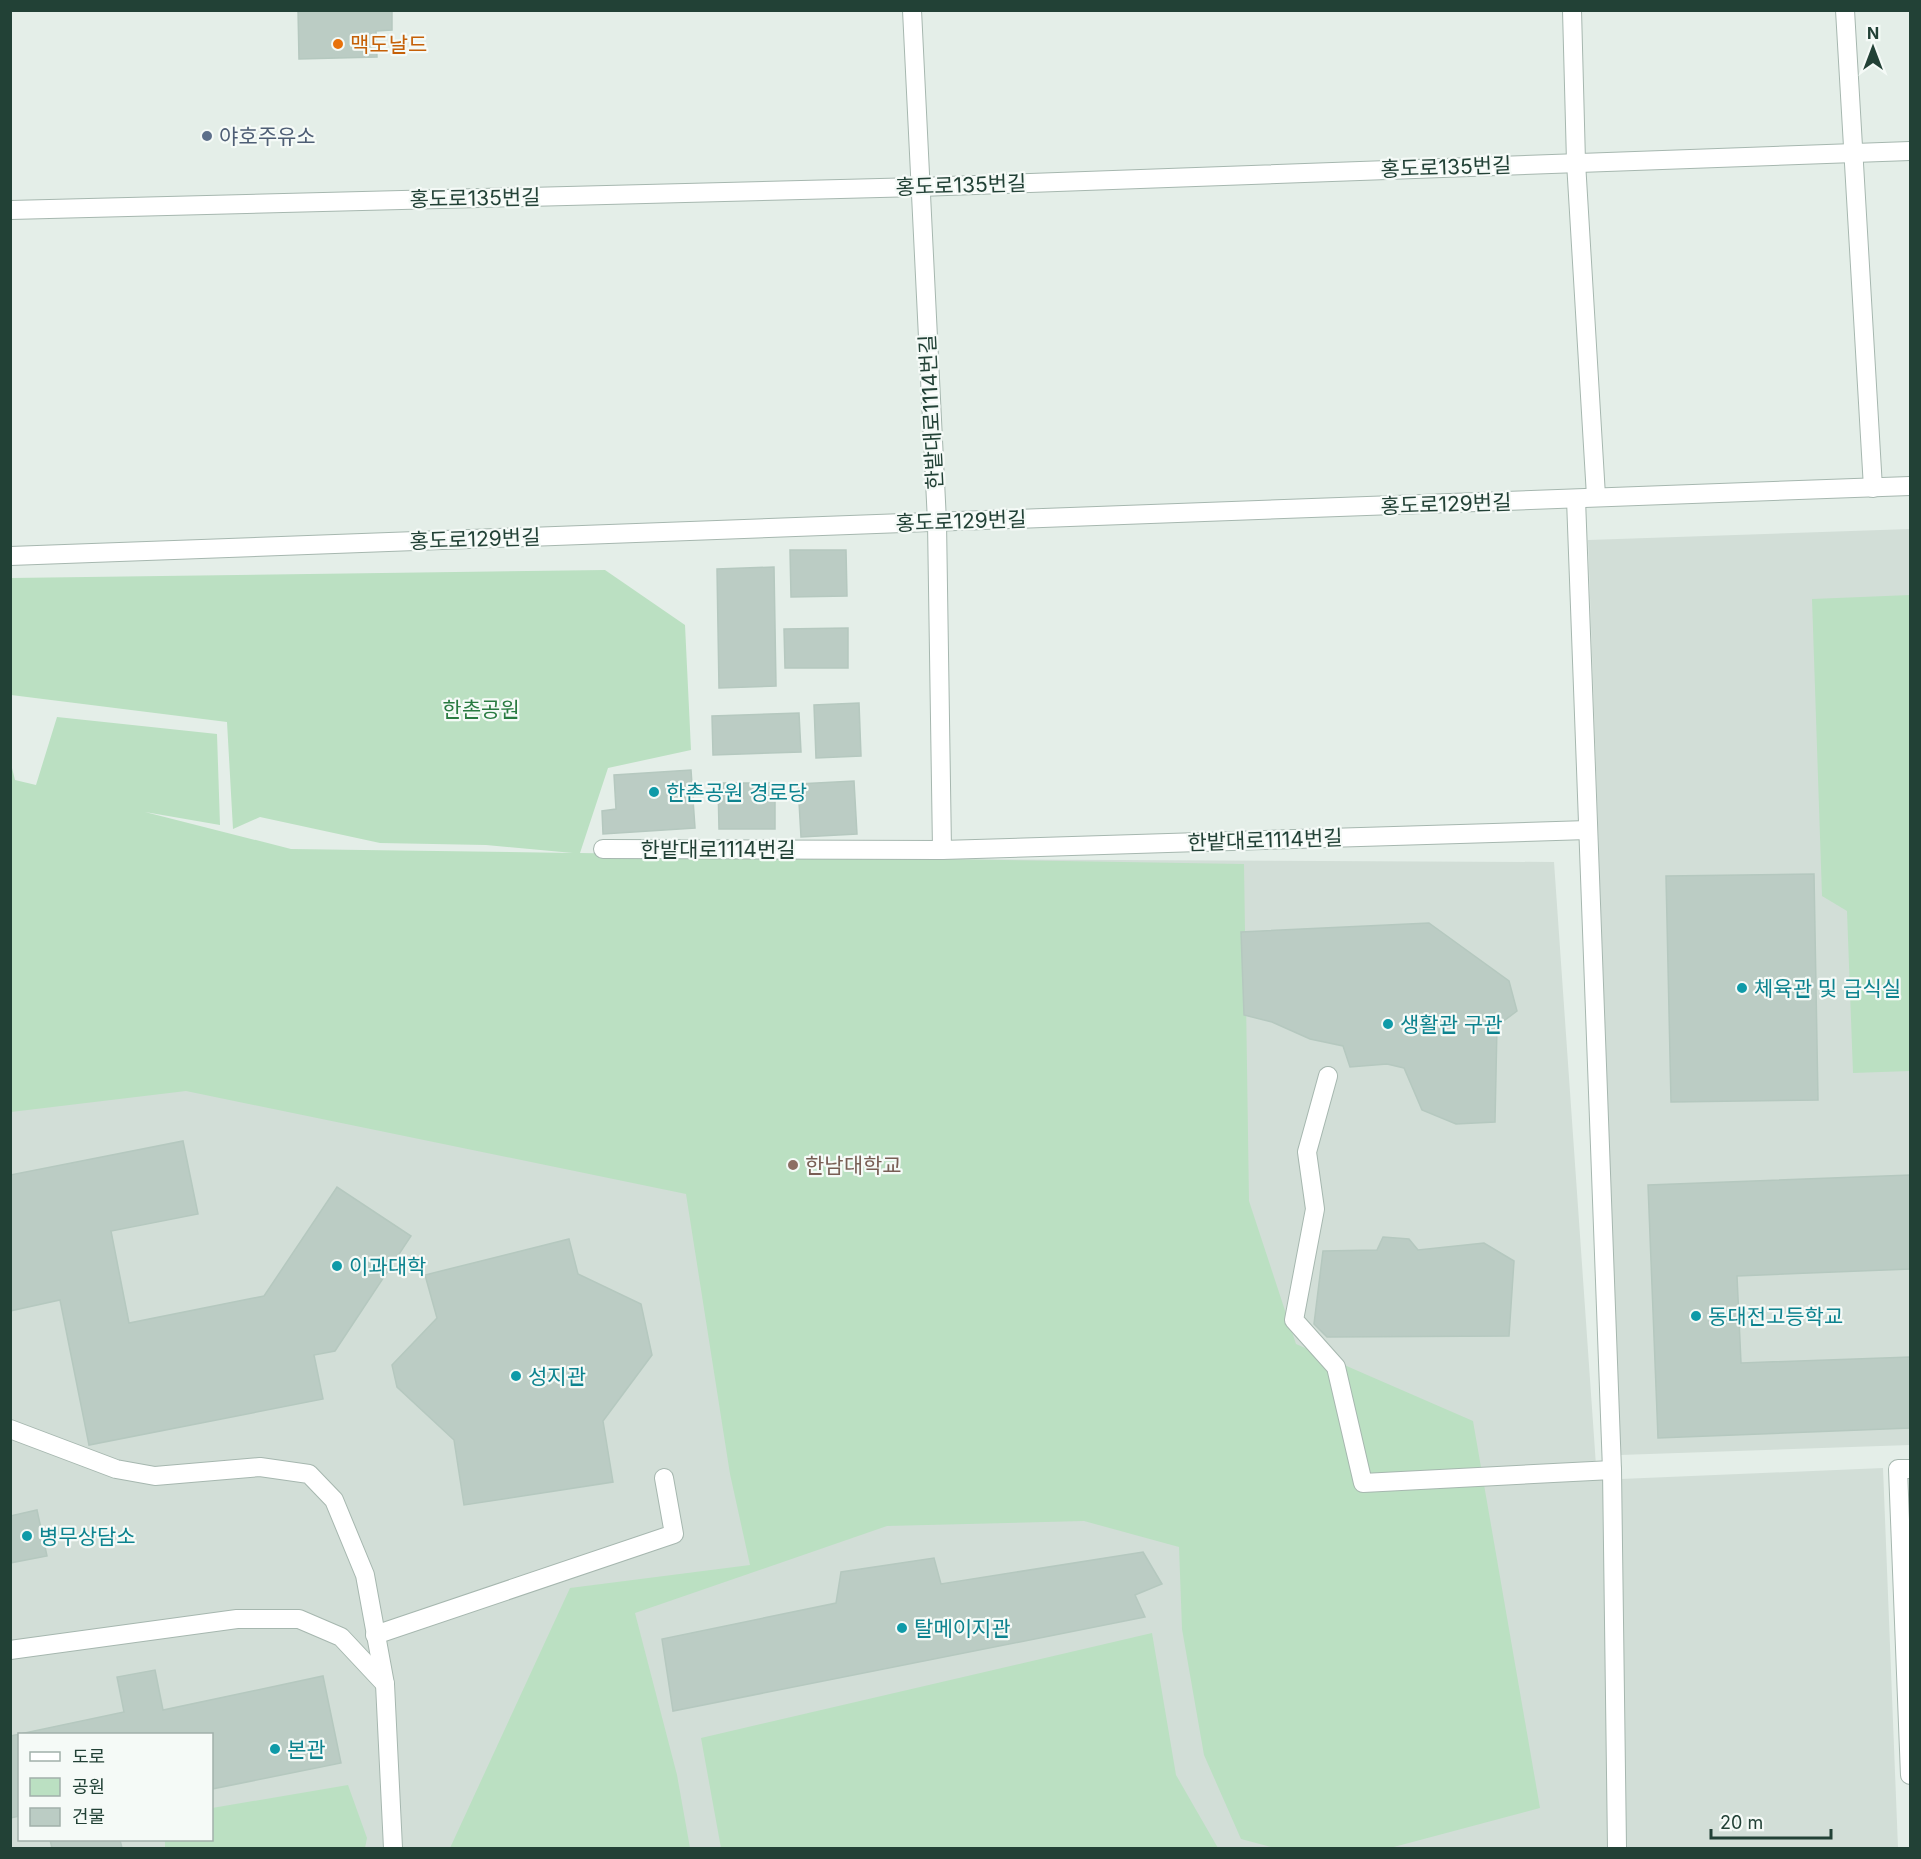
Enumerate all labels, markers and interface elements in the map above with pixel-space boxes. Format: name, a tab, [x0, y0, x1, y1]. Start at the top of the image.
north arrow	[1843, 18, 1903, 78]
text: N	[1867, 23, 1879, 43]
place label: 맥도날드	[350, 32, 427, 57]
marker: 맥도날드	[331, 37, 345, 51]
place label: 야호주유소	[219, 124, 316, 149]
marker: 야호주유소	[200, 129, 214, 143]
street label: 홍도로135번길	[1380, 152, 1512, 182]
street label: 홍도로135번길	[895, 170, 1027, 200]
street label: 홍도로135번길	[409, 184, 541, 212]
street label: 한밭대로1114번길	[914, 334, 948, 490]
street label: 홍도로129번길	[1380, 489, 1512, 519]
street label: 홍도로129번길	[895, 506, 1027, 536]
street label: 홍도로129번길	[409, 524, 541, 554]
park label: 한촌공원	[442, 697, 520, 722]
place label: 한촌공원 경로당	[666, 780, 807, 805]
marker: 한촌공원 경로당	[647, 785, 661, 799]
street label: 한밭대로1114번길	[1187, 825, 1343, 855]
street label: 한밭대로1114번길	[640, 837, 796, 862]
place label: 체육관 및 급식실	[1754, 976, 1901, 1001]
marker: 체육관 및 급식실	[1735, 981, 1749, 995]
place label: 생활관 구관	[1400, 1012, 1503, 1037]
marker: 생활관 구관	[1381, 1017, 1395, 1031]
place label: 한남대학교	[805, 1153, 902, 1178]
marker: 한남대학교	[786, 1158, 800, 1172]
place label: 이과대학	[349, 1254, 426, 1279]
marker: 이과대학	[330, 1259, 344, 1273]
place label: 동대전고등학교	[1708, 1304, 1843, 1329]
marker: 동대전고등학교	[1689, 1309, 1703, 1323]
place label: 성지관	[528, 1364, 586, 1389]
marker: 성지관	[509, 1369, 523, 1383]
place label: 병무상담소	[39, 1524, 136, 1549]
marker: 병무상담소	[20, 1529, 34, 1543]
place label: 탈메이지관	[914, 1616, 1011, 1641]
marker: 탈메이지관	[895, 1621, 909, 1635]
legend	[18, 1733, 213, 1841]
place label: 본관	[287, 1737, 326, 1762]
marker: 본관	[268, 1742, 282, 1756]
text: 도로	[72, 1746, 105, 1767]
text: 공원	[72, 1776, 105, 1797]
scale bar	[1711, 1802, 1831, 1840]
text: 건물	[72, 1806, 105, 1827]
text: 20 m	[1720, 1812, 1763, 1833]

